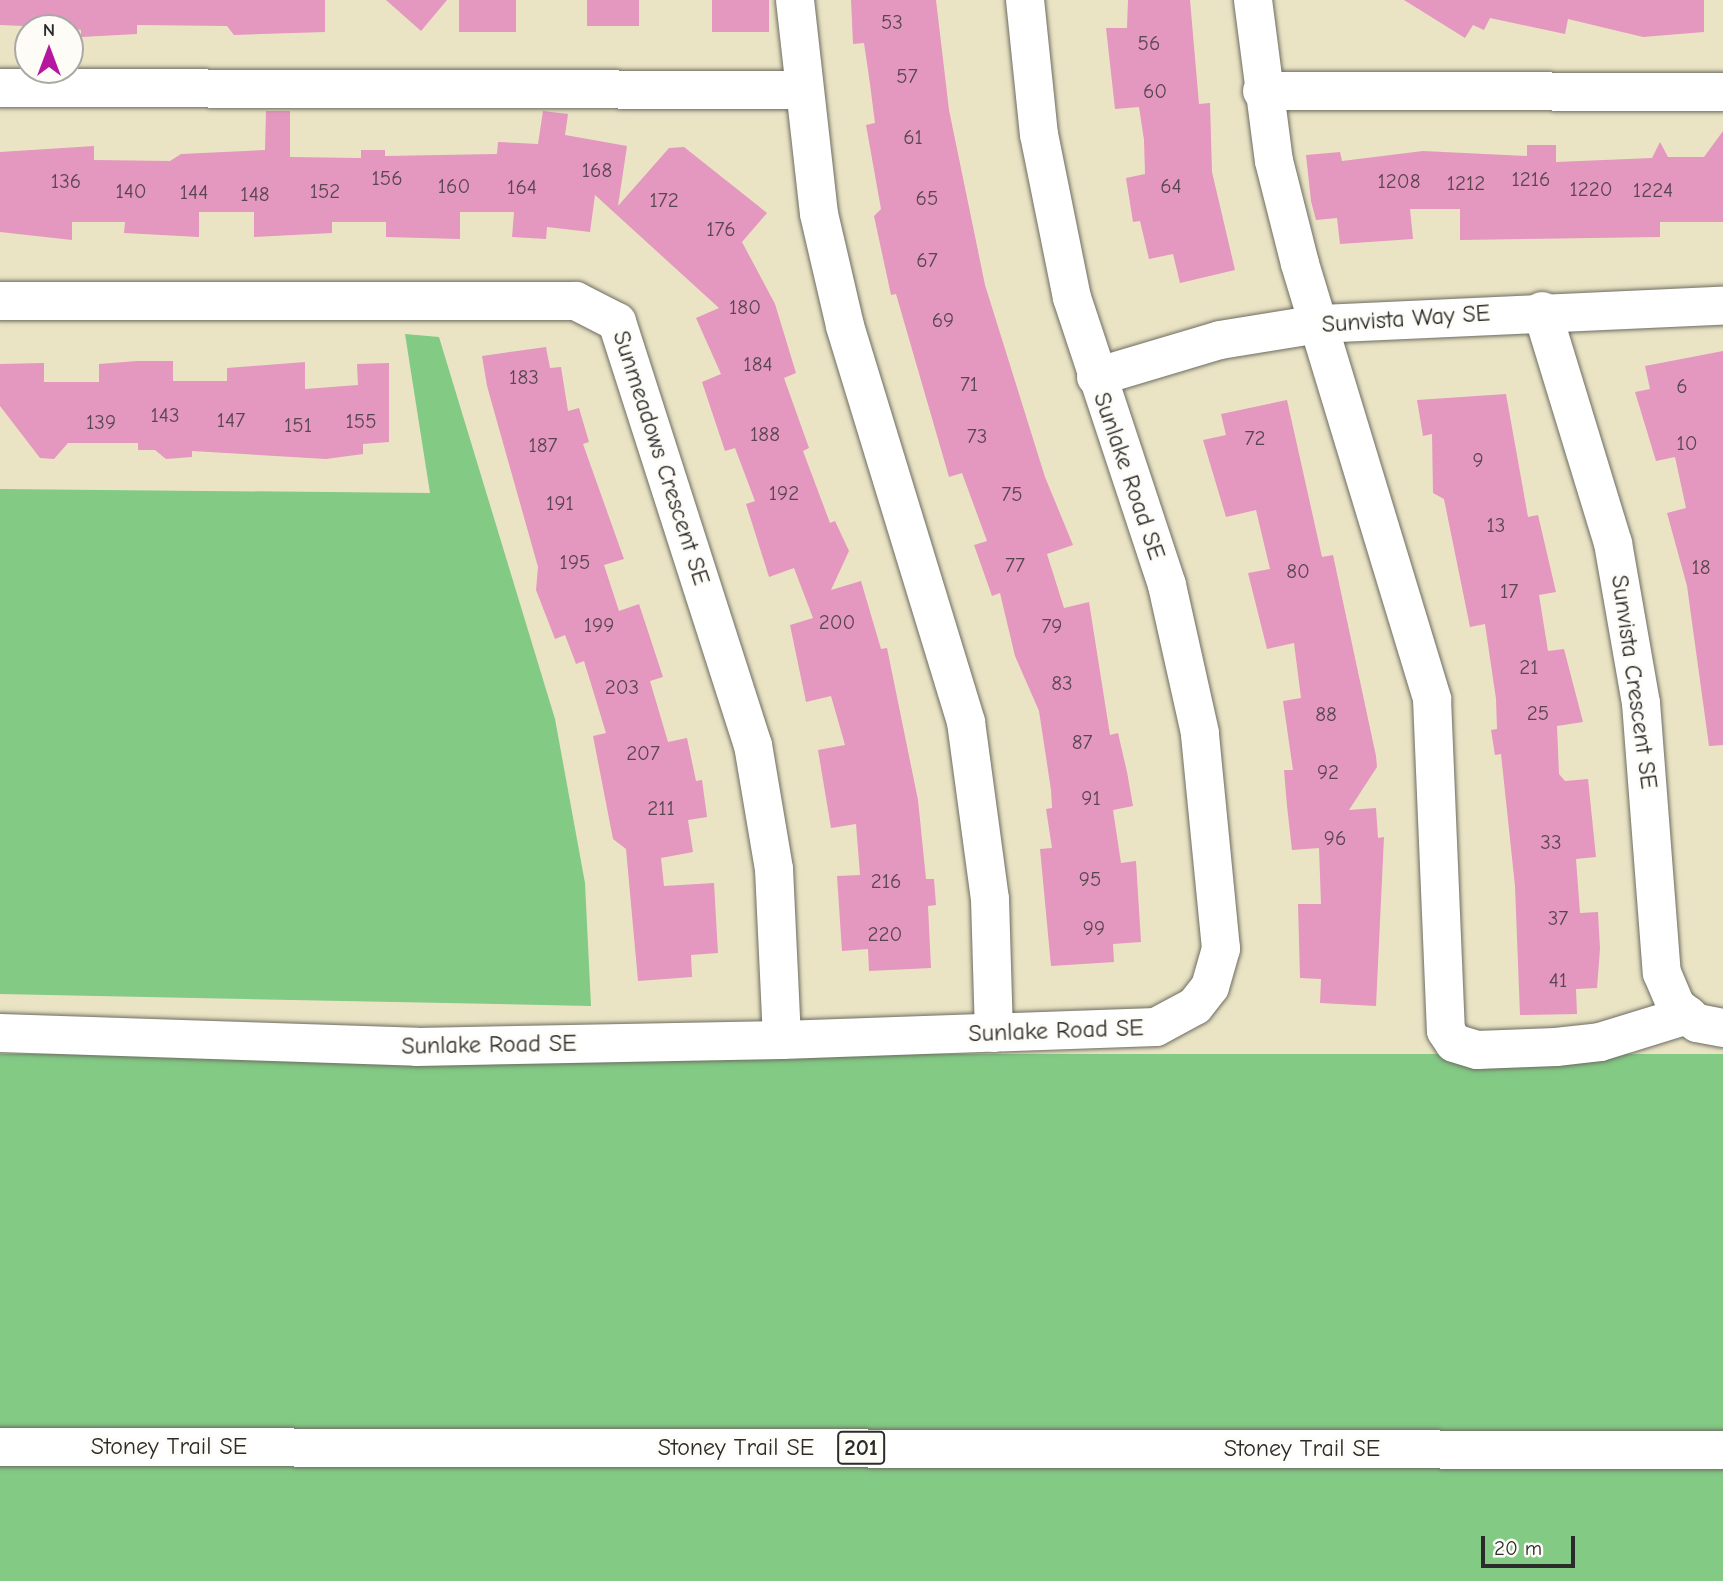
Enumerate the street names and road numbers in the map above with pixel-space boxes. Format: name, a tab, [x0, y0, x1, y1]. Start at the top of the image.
street label: Sunvista Way SE	[1321, 299, 1491, 339]
street label: Sunmeadows Crescent SE	[606, 327, 716, 589]
street label: Sunlake Road SE	[1087, 389, 1171, 563]
street label: Sunvista Crescent SE	[1605, 573, 1663, 791]
street label: Sunlake Road SE	[968, 1014, 1144, 1048]
street label: Sunlake Road SE	[401, 1029, 577, 1061]
road number: 201	[836, 1428, 886, 1468]
street label: Stoney Trail SE	[91, 1433, 247, 1461]
street label: Stoney Trail SE	[658, 1434, 814, 1462]
street label: Stoney Trail SE	[1224, 1435, 1380, 1463]

